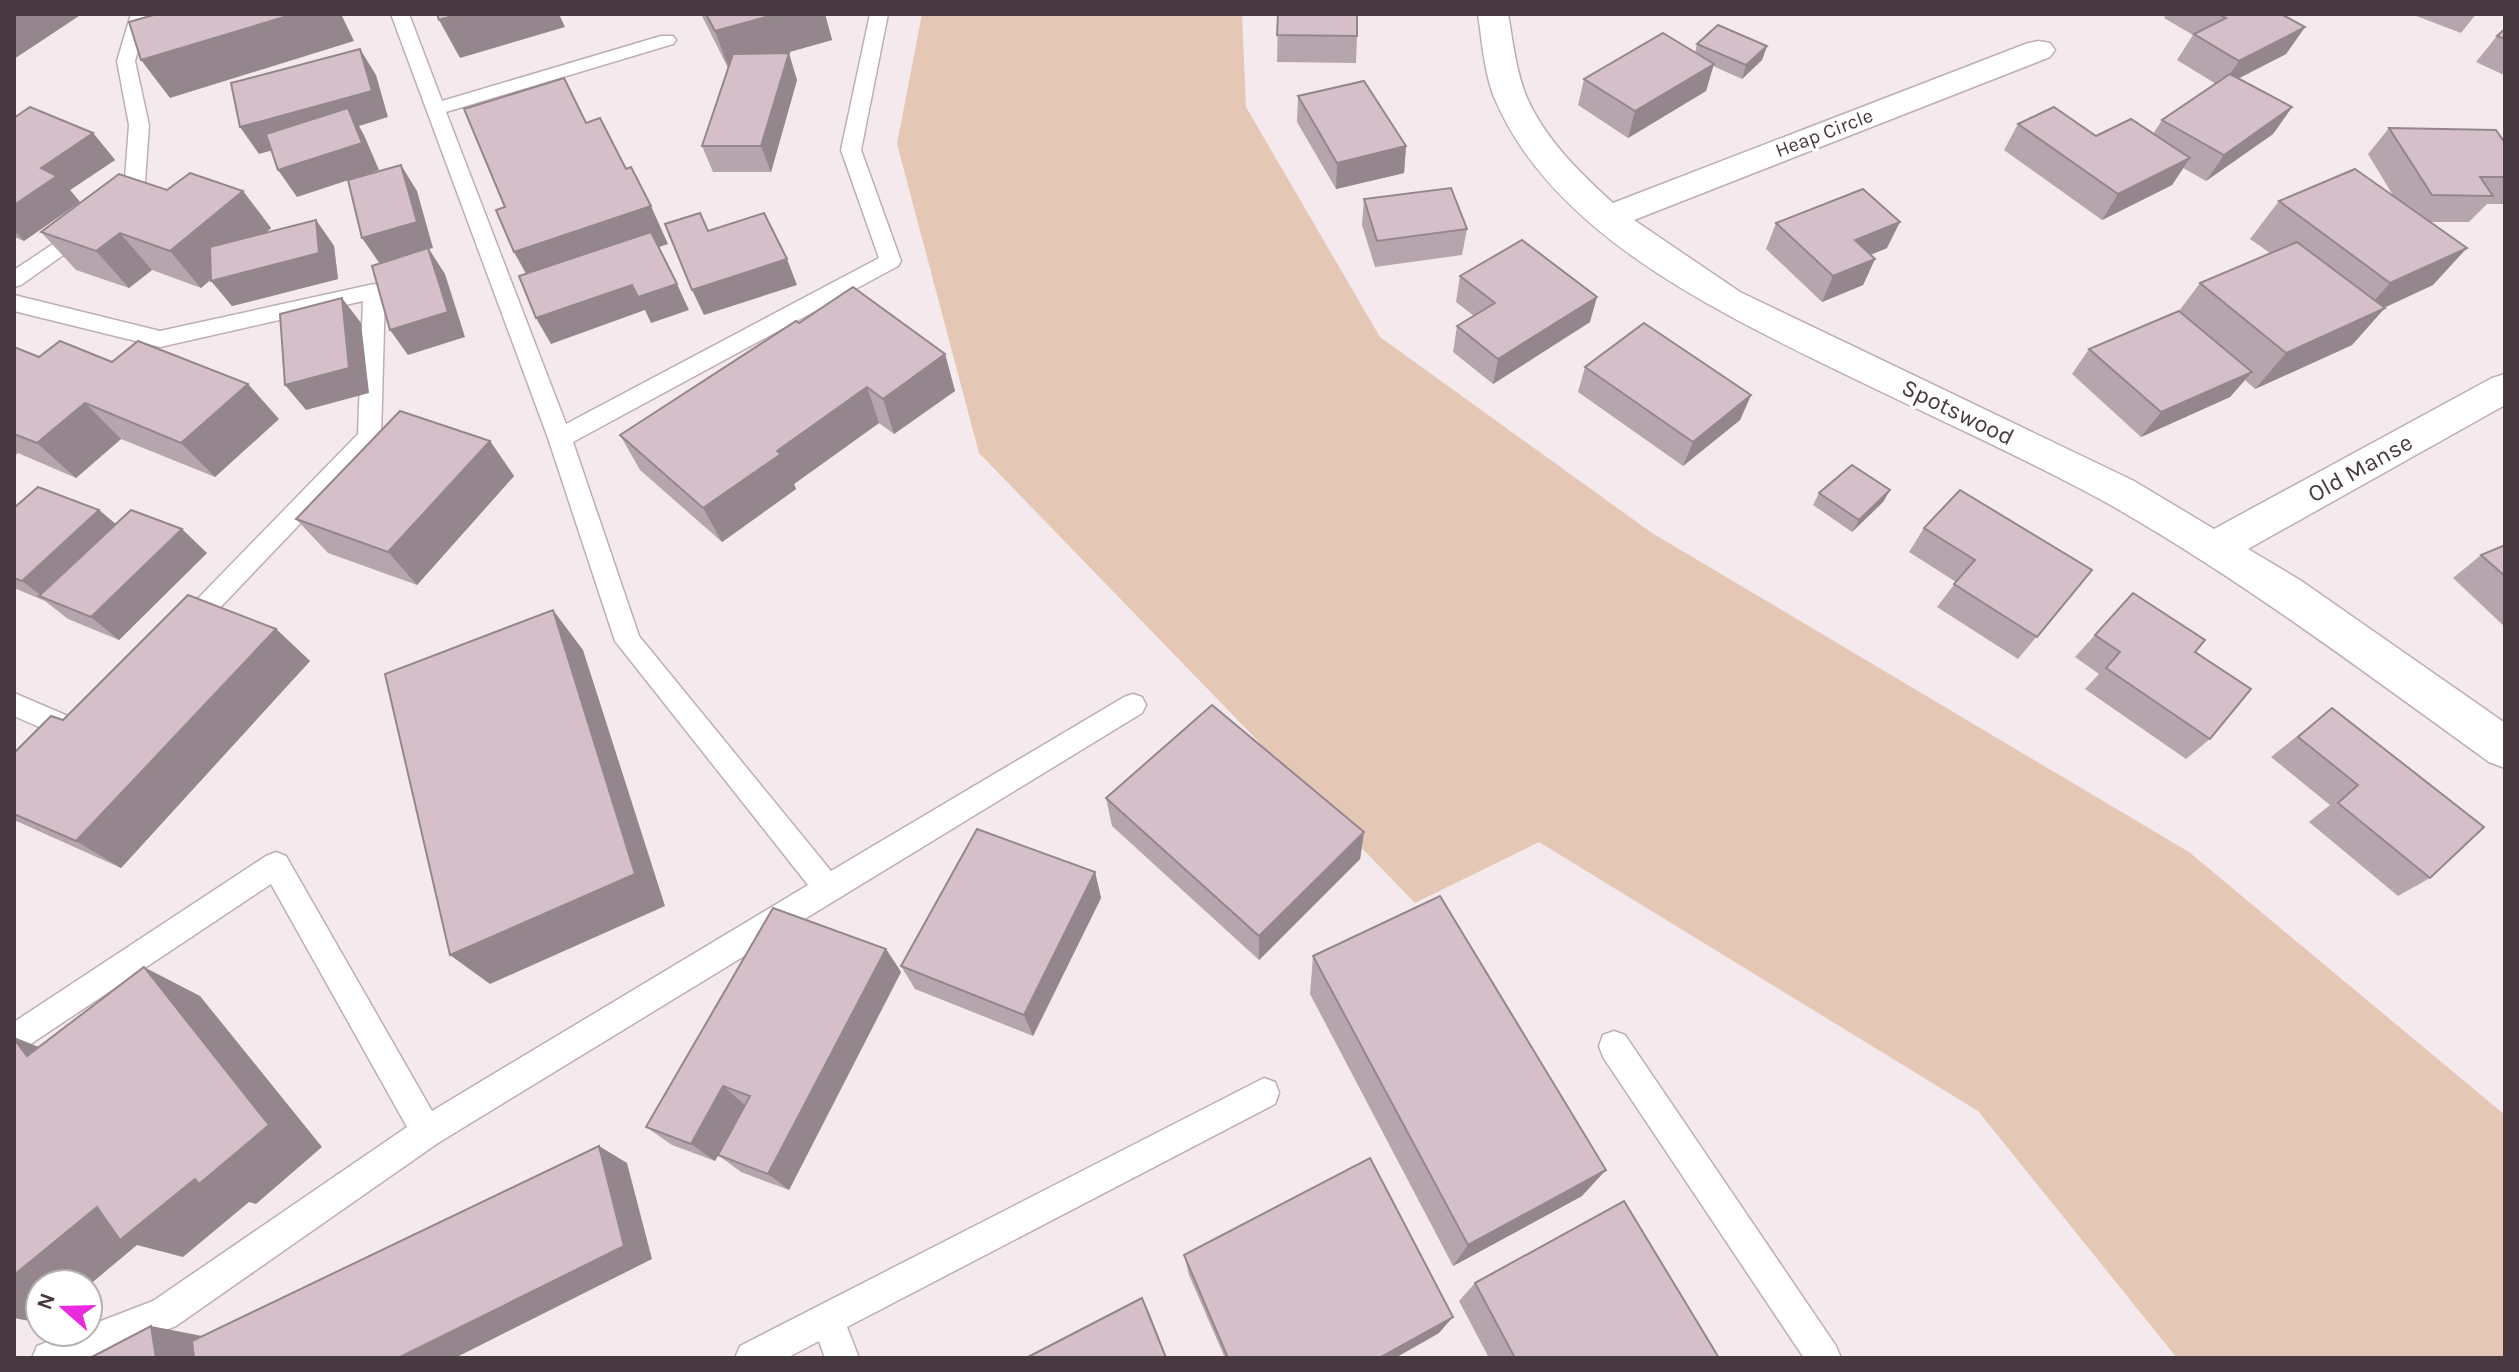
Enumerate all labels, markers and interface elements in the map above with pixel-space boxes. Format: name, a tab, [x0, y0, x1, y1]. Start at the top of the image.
street label: Heap Circle	[1772, 104, 1876, 162]
street label: Spotswood	[1897, 373, 2019, 451]
street label: Old Manse	[2303, 428, 2417, 508]
north arrow	[24, 1268, 104, 1348]
text: N	[31, 1290, 61, 1313]

